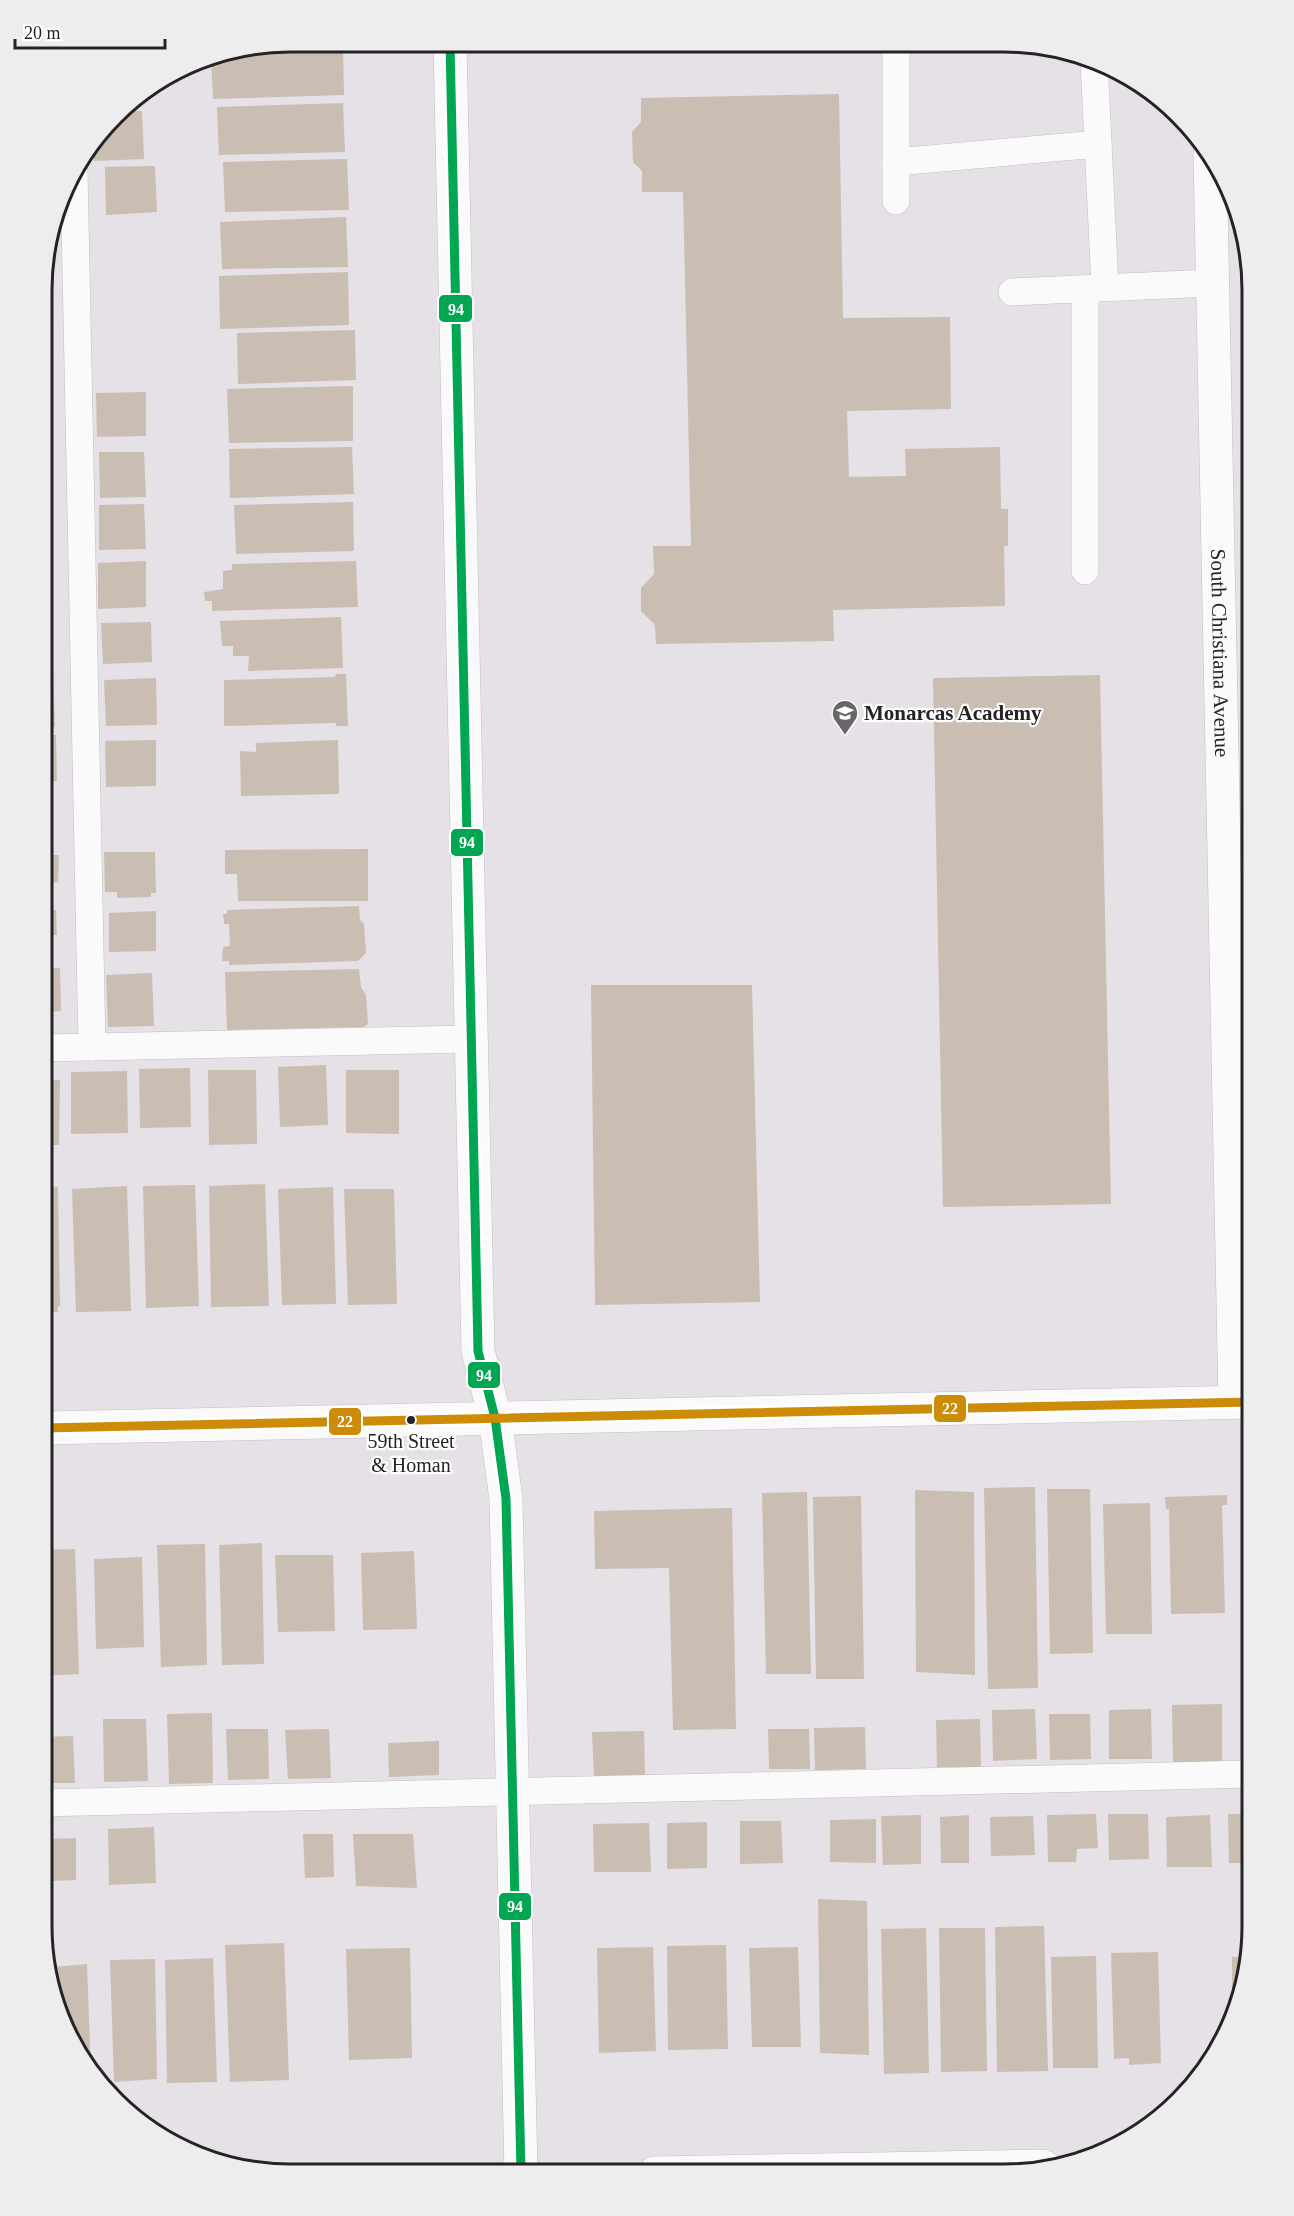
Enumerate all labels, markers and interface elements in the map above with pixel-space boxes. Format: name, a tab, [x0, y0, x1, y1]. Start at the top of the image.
scale bar	[15, 12, 165, 50]
text: 20 m	[24, 23, 61, 43]
line badge: 94	[438, 294, 473, 323]
text: 94	[448, 301, 464, 318]
street label: South Christiana Avenue	[1206, 548, 1234, 757]
school or university icon: Monarcas Academy	[830, 698, 860, 736]
place label: Monarcas Academy	[864, 701, 1042, 725]
line badge: 94	[450, 828, 484, 857]
text: 94	[459, 834, 475, 851]
line badge: 94	[467, 1361, 501, 1389]
text: 94	[476, 1367, 492, 1384]
line badge: 22	[933, 1394, 967, 1423]
text: 22	[942, 1400, 958, 1417]
line badge: 22	[328, 1407, 362, 1436]
text: 22	[337, 1413, 353, 1430]
marker: 59th Street & Homan	[405, 1414, 417, 1426]
place label: 59th Street & Homan	[367, 1430, 455, 1476]
line badge: 94	[498, 1892, 532, 1921]
text: 94	[507, 1898, 523, 1915]

